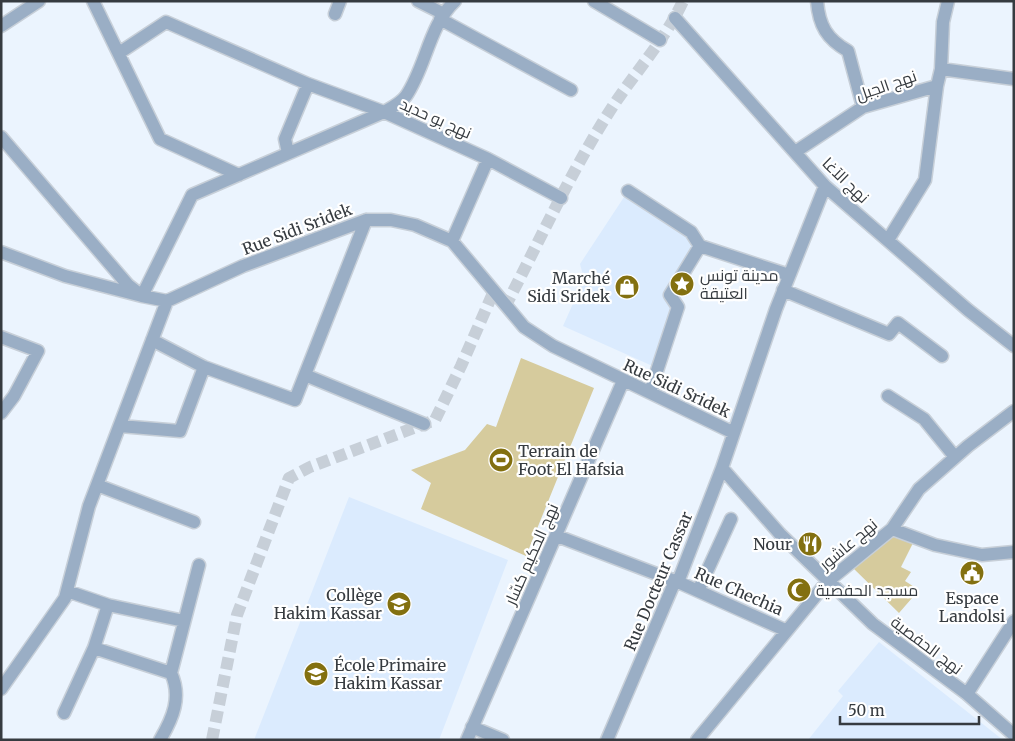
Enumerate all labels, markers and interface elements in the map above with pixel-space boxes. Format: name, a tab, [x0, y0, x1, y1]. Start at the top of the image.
street label: نهج الجبل	[853, 65, 920, 107]
street label: نهج بو حديد	[396, 93, 475, 144]
street label: نهج الآغا	[817, 153, 874, 209]
street label: Rue Sidi Sridek	[239, 199, 355, 259]
place label: مدينة تونس العتيقة	[700, 265, 779, 303]
place label: Marché Sidi Sridek	[527, 268, 611, 306]
place icon: مدينة تونس العتيقة	[669, 271, 695, 297]
shop icon: Marché Sidi Sridek	[614, 274, 640, 300]
street label: Rue Sidi Sridek	[620, 354, 734, 422]
place label: Terrain de Foot El Hafsia	[518, 441, 625, 479]
sports icon: Terrain de Foot El Hafsia	[488, 447, 514, 473]
street label: نهج الحكيم كسّار	[499, 500, 564, 610]
street label: Rue Docteur Cassar	[620, 508, 696, 654]
street label: نهج عاشور	[814, 514, 882, 576]
restaurant icon: Nour	[797, 531, 823, 557]
place label: Nour	[753, 534, 792, 554]
public building icon: Espace Landolsi	[959, 560, 985, 586]
street label: Rue Chechia	[692, 563, 787, 620]
mosque icon: مسجد الحفصية	[786, 577, 812, 603]
place label: مسجد الحفصية	[816, 580, 918, 600]
place label: Collège Hakim Kassar	[274, 585, 382, 623]
place label: Espace Landolsi	[939, 588, 1005, 626]
school or university icon: Collège Hakim Kassar	[386, 591, 412, 617]
street label: نهج الحفصية	[886, 611, 967, 680]
place label: École Primaire Hakim Kassar	[334, 655, 446, 693]
school or university icon: École Primaire Hakim Kassar	[303, 661, 329, 687]
scale bar	[840, 694, 979, 726]
text: 50 m	[848, 701, 885, 720]

